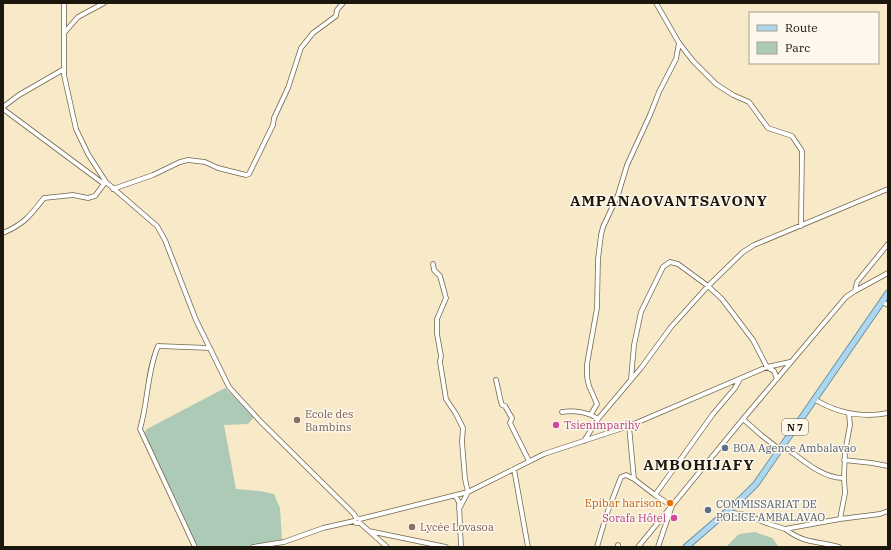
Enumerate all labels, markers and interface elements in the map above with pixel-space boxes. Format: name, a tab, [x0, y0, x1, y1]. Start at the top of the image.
legend	[749, 12, 879, 64]
text: Route	[785, 20, 818, 35]
text: Parc	[785, 40, 810, 55]
district label: AMPANAOVANTSAVONY	[570, 191, 768, 210]
place label: Ecole des Bambins	[305, 407, 353, 434]
marker: Ecole des Bambins	[292, 415, 302, 425]
place label: Tsienimparihy	[564, 418, 640, 432]
road number: N 7	[782, 419, 808, 435]
marker: Tsienimparihy	[551, 420, 561, 430]
place label: BOA Agence Ambalavao	[733, 441, 856, 455]
marker: BOA Agence Ambalavao	[720, 443, 730, 453]
district label: AMBOHIJAFY	[643, 455, 755, 474]
place label: Epibar harison	[585, 496, 662, 510]
place label: COMMISSARIAT DE POLICE AMBALAVAO	[716, 497, 825, 524]
marker: Epibar harison	[665, 498, 675, 508]
marker: COMMISSARIAT DE POLICE AMBALAVAO	[703, 505, 713, 515]
place label: Sorafa Hôtel	[602, 511, 666, 525]
marker: Sorafa Hôtel	[669, 513, 679, 523]
place label: Lycée Lovasoa	[420, 520, 494, 534]
marker: Lycée Lovasoa	[407, 522, 417, 532]

